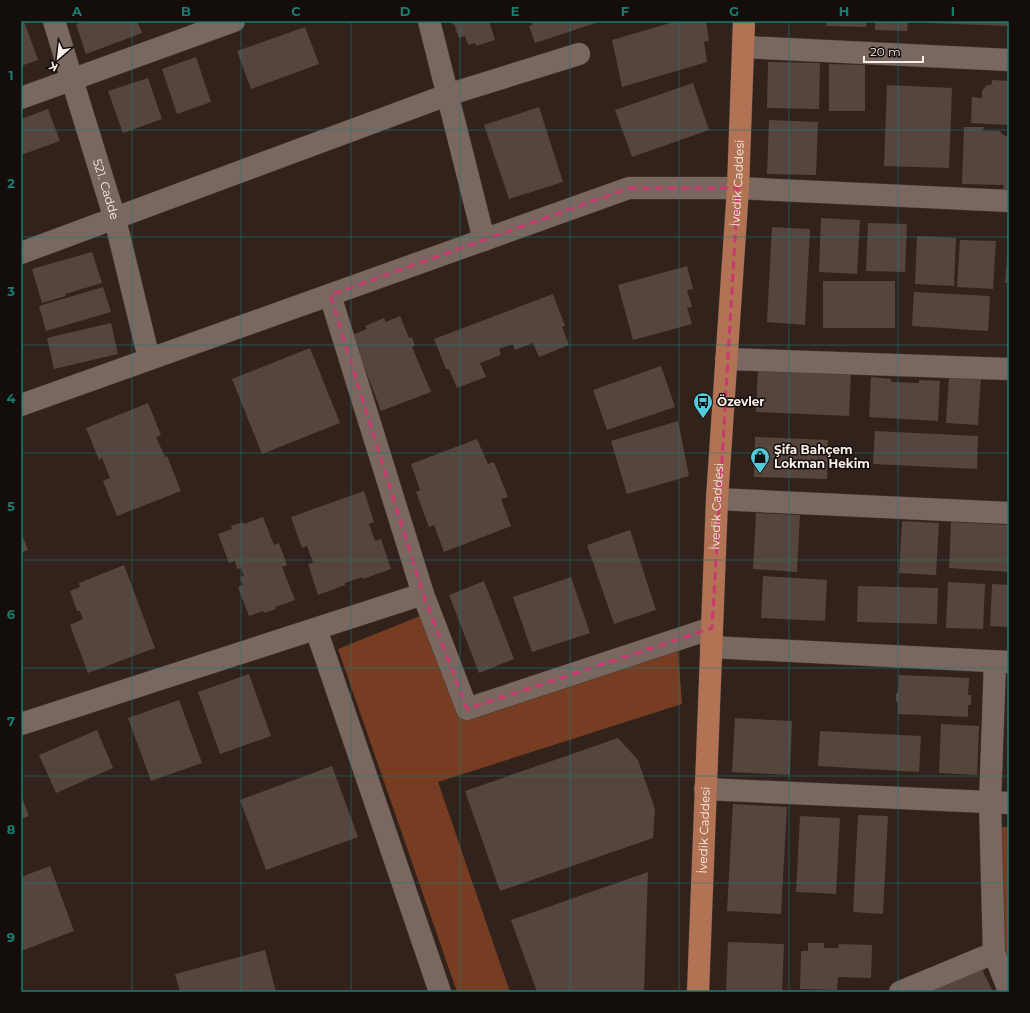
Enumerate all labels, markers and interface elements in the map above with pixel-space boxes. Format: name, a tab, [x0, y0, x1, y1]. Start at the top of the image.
text: A	[71, 3, 83, 19]
text: B	[181, 3, 191, 19]
text: C	[291, 3, 301, 19]
text: D	[400, 3, 411, 19]
text: E	[511, 3, 520, 19]
text: F	[621, 3, 629, 19]
text: G	[729, 3, 739, 19]
text: H	[839, 3, 849, 19]
text: I	[951, 3, 955, 19]
north arrow	[38, 38, 78, 78]
scale bar	[864, 38, 923, 64]
text: 20 m	[870, 44, 901, 59]
text: K	[46, 58, 60, 75]
text: 1	[8, 67, 14, 83]
street label: İvedik Caddesi	[727, 139, 747, 227]
street label: 521. Cadde	[90, 157, 123, 221]
text: 2	[7, 175, 15, 191]
text: 3	[6, 283, 15, 299]
text: 4	[7, 390, 16, 406]
bus stop icon: Özevler	[692, 391, 714, 419]
place label: Özevler	[717, 394, 765, 409]
place label: Şifa Bahçem Lokman Hekim	[774, 442, 870, 471]
shop icon: Şifa Bahçem Lokman Hekim	[749, 446, 771, 474]
street label: İvedik Caddesi	[707, 462, 726, 550]
text: 5	[7, 498, 15, 514]
text: 6	[7, 606, 16, 622]
text: 7	[7, 713, 15, 729]
street label: İvedik Caddesi	[695, 786, 713, 874]
text: 8	[7, 821, 16, 837]
text: 9	[7, 929, 15, 945]

